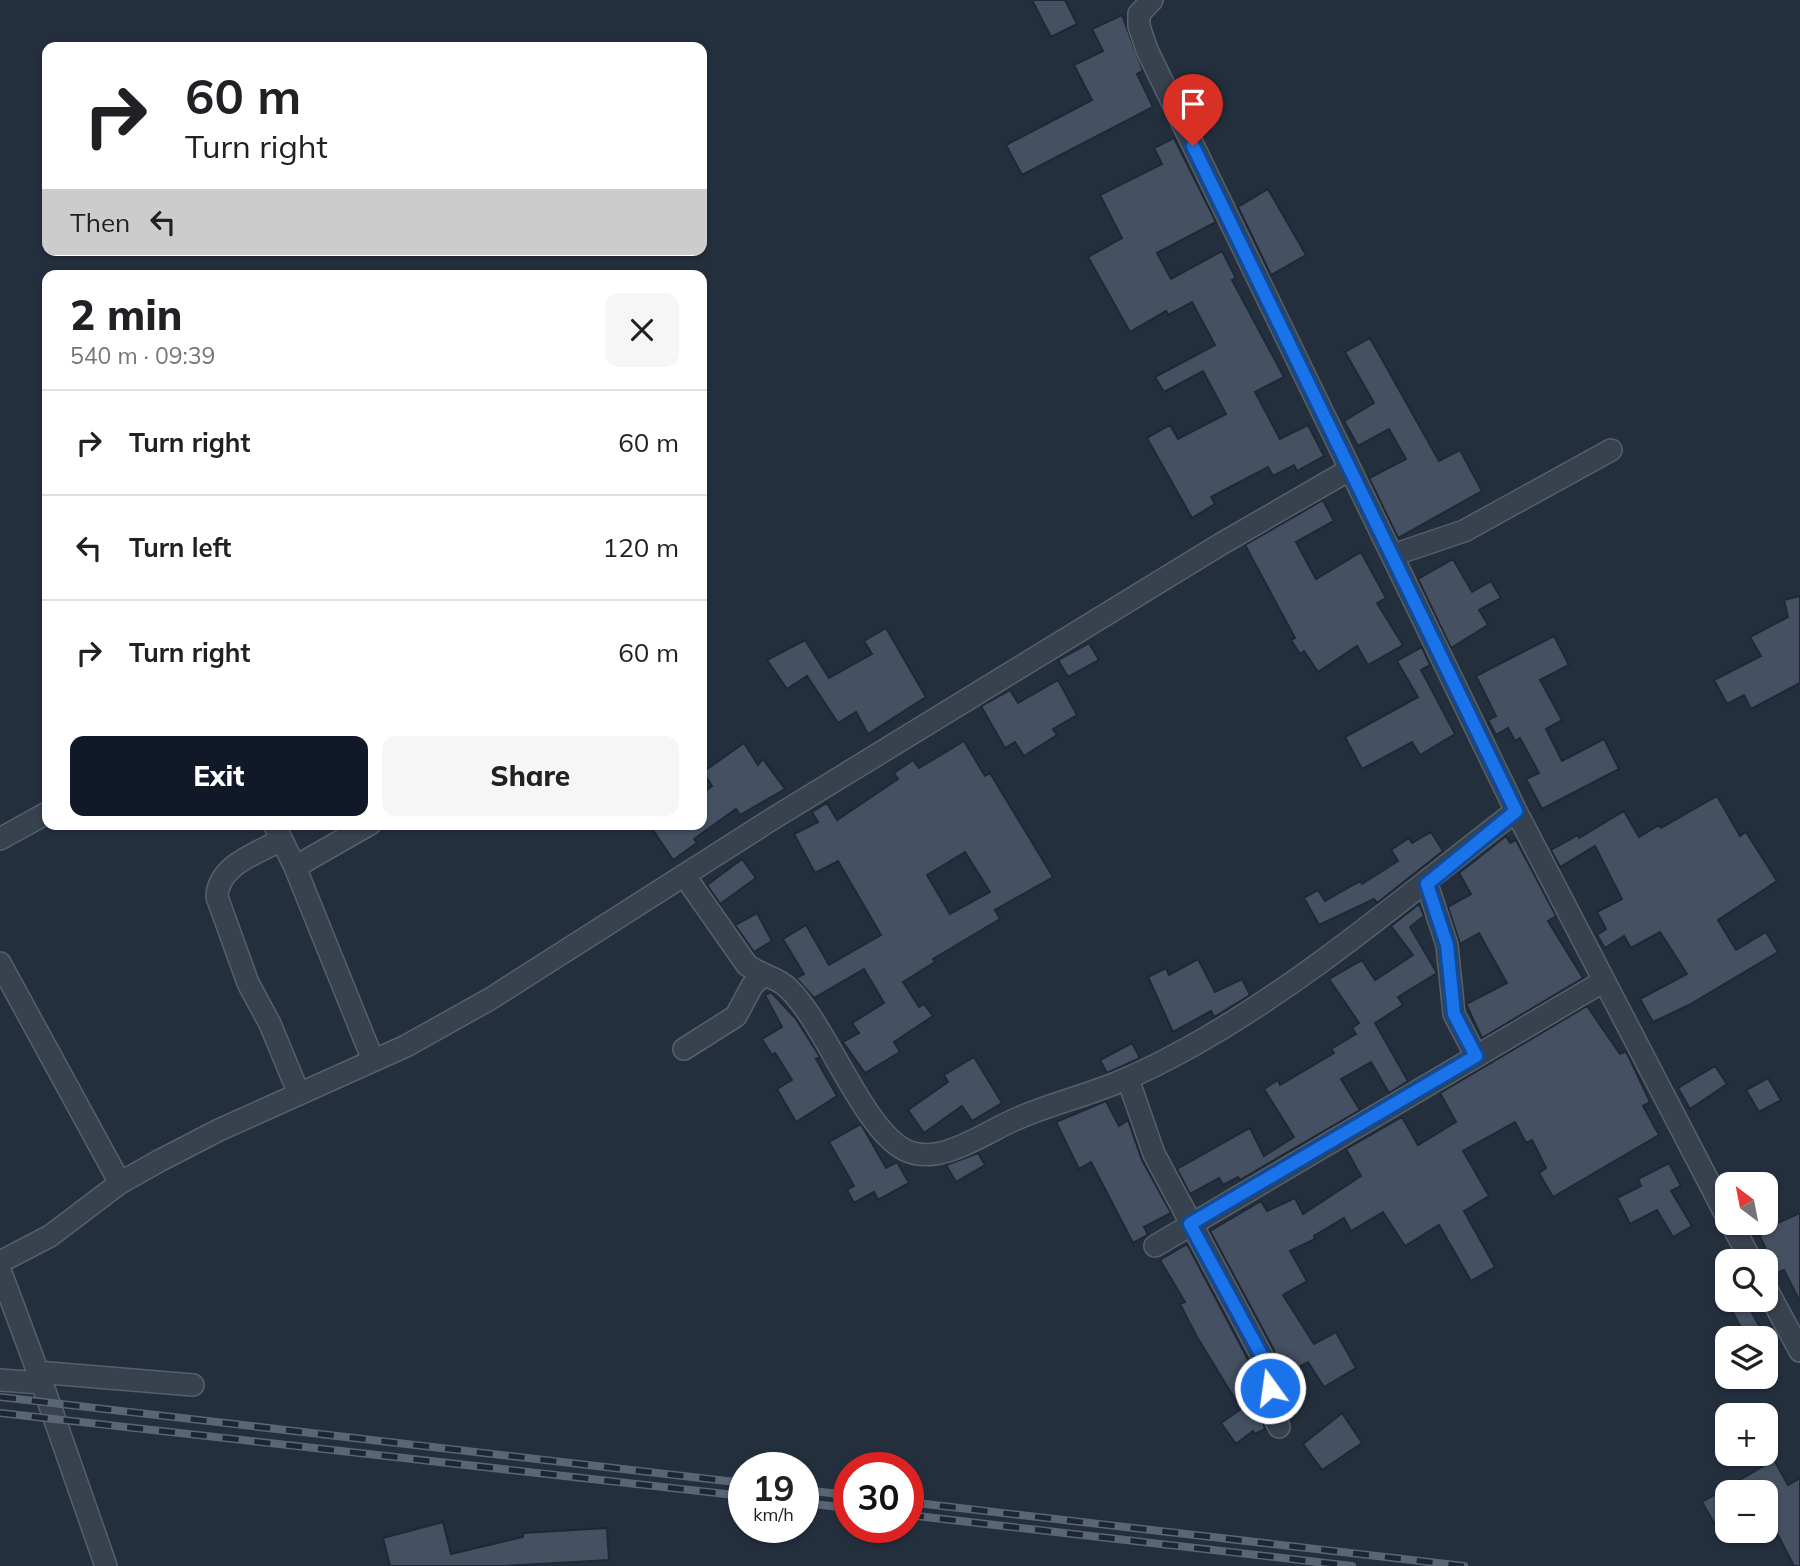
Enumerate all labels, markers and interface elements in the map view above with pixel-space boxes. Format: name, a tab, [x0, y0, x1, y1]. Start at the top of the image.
text: 60 m	[185, 65, 301, 126]
icon: right	[70, 70, 161, 161]
pin	[1163, 74, 1223, 146]
icon: arrive	[1174, 85, 1212, 123]
text: Turn right	[185, 126, 328, 166]
icon: left	[144, 203, 182, 241]
text: Then	[70, 206, 130, 239]
text: 2 min	[70, 288, 183, 341]
button: close	[605, 293, 679, 367]
text: 540 m · 09:39	[70, 341, 215, 370]
icon: right	[70, 424, 108, 462]
text: Turn right	[129, 426, 250, 459]
text: 60 m	[618, 426, 679, 459]
icon: left	[70, 529, 108, 567]
text: Turn left	[129, 531, 231, 564]
text: 120 m	[603, 531, 679, 564]
icon: right	[70, 634, 108, 672]
text: Turn right	[129, 636, 250, 669]
text: 60 m	[618, 636, 679, 669]
button: Exit	[70, 736, 368, 816]
button: Share	[382, 736, 679, 816]
north arrow	[1715, 1172, 1778, 1236]
map controls	[1715, 1172, 1778, 1543]
button: search	[1715, 1249, 1778, 1312]
button: layers	[1715, 1326, 1778, 1389]
position arrow	[1233, 1351, 1307, 1425]
button: +	[1715, 1403, 1778, 1466]
speed limit sign: 30	[833, 1452, 924, 1543]
text: 19	[752, 1466, 795, 1510]
button: −	[1715, 1480, 1778, 1543]
text: km/h	[753, 1503, 794, 1526]

